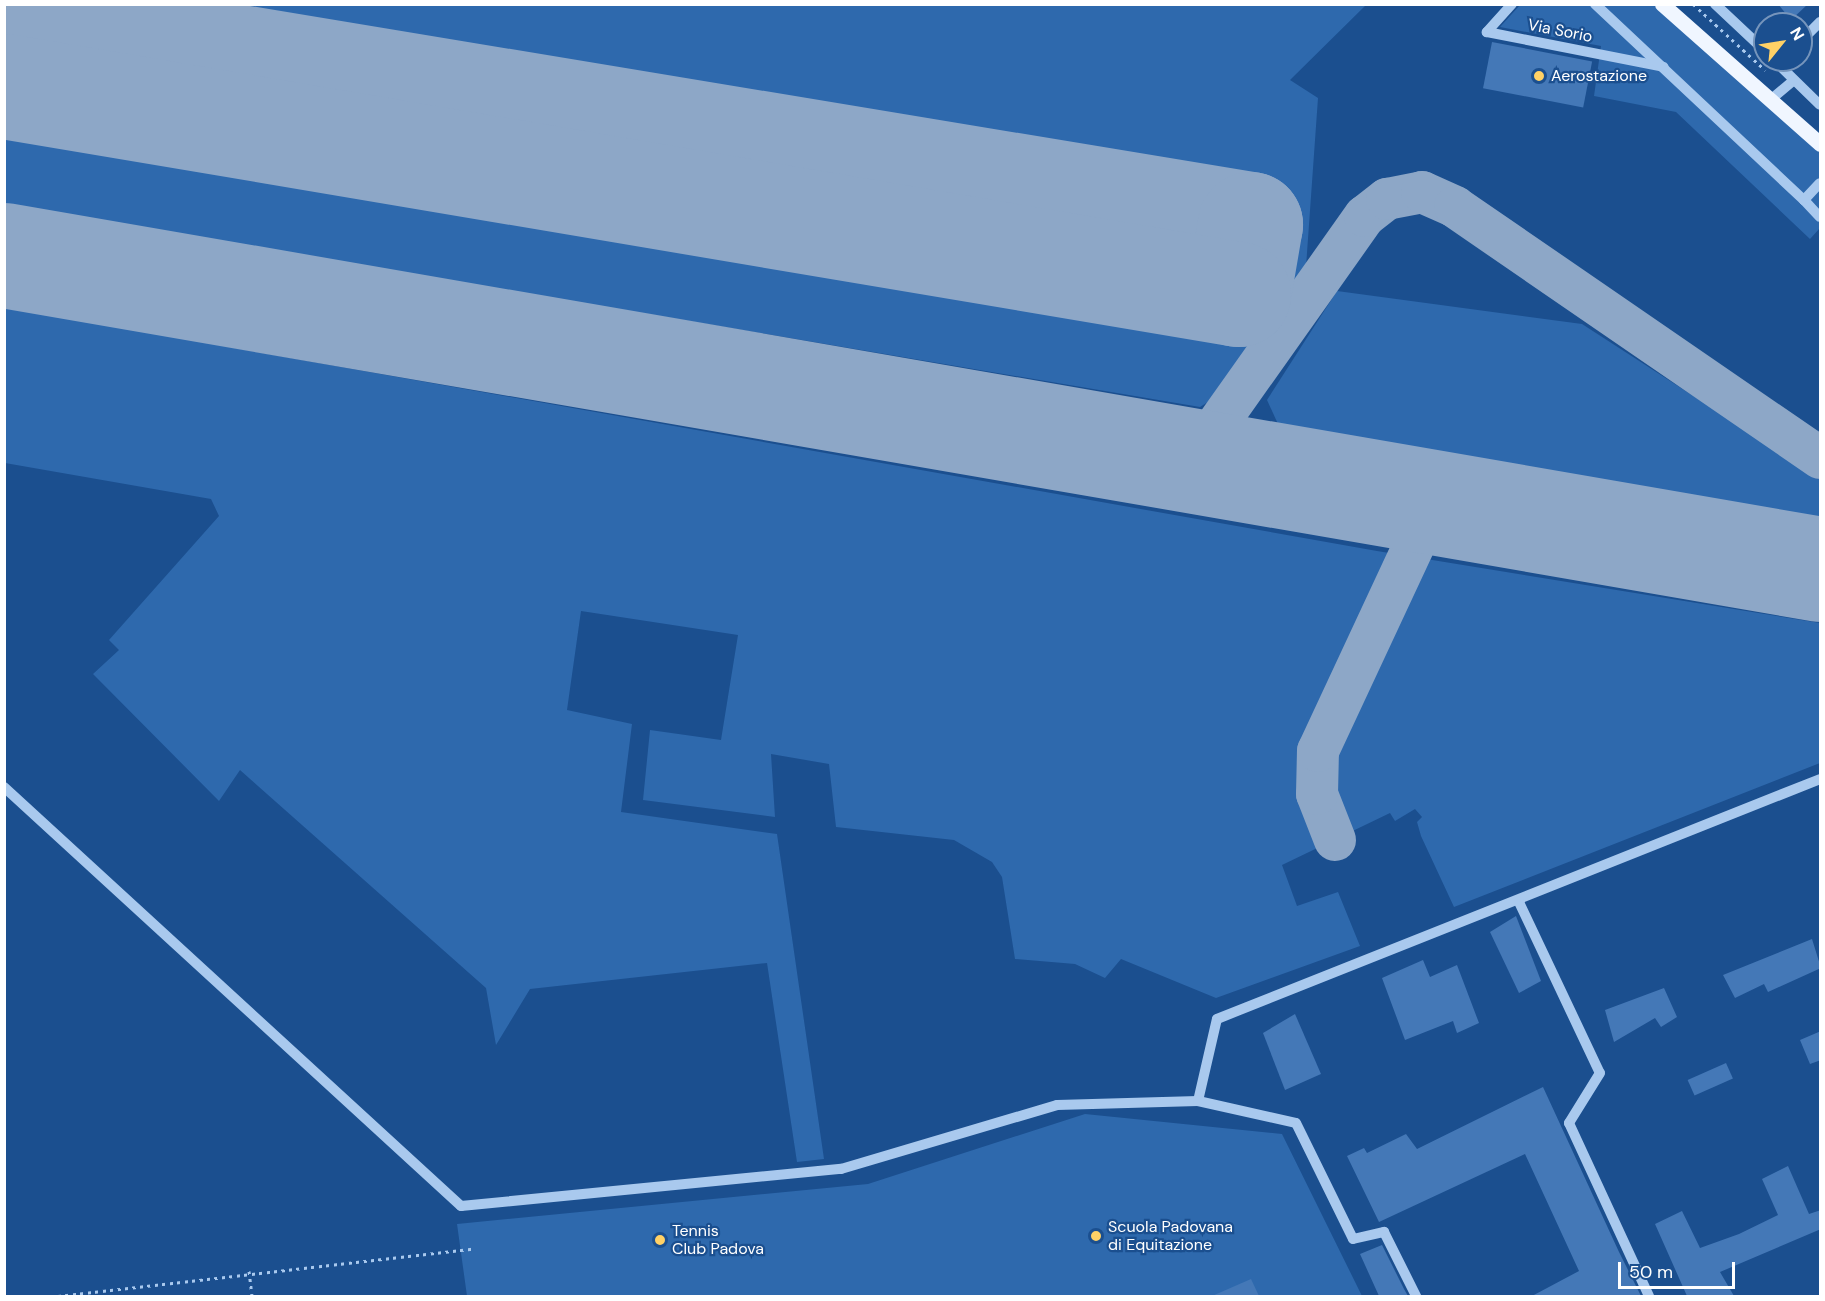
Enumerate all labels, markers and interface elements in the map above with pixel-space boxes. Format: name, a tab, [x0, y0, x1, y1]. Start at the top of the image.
north arrow	[1753, 12, 1813, 72]
street label: Via Sorio	[1526, 15, 1594, 47]
text: N	[1785, 23, 1809, 44]
place label: Aerostazione	[1551, 66, 1647, 86]
marker: Aerostazione	[1532, 69, 1546, 83]
place label: Scuola Padovana di Equitazione	[1108, 1217, 1233, 1255]
place label: Tennis Club Padova	[672, 1221, 764, 1259]
marker: Scuola Padovana di Equitazione	[1089, 1229, 1103, 1243]
marker: Tennis Club Padova	[653, 1233, 667, 1247]
scale bar	[1621, 1250, 1738, 1288]
text: 50 m	[1629, 1260, 1673, 1284]

